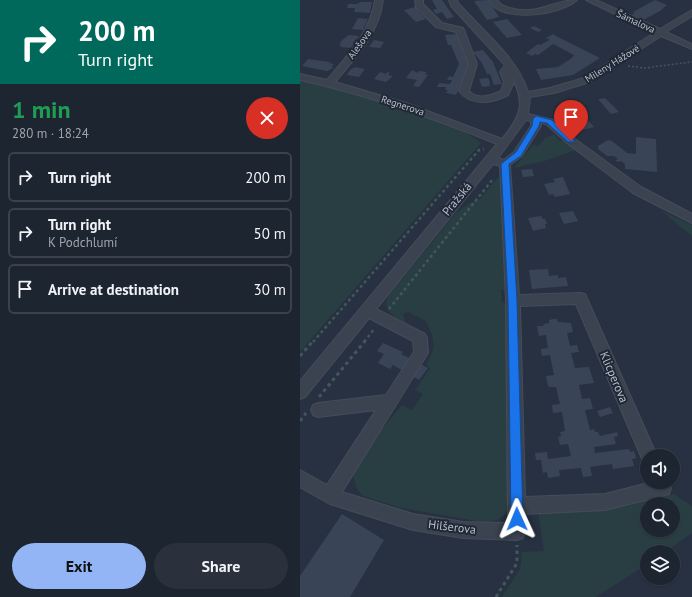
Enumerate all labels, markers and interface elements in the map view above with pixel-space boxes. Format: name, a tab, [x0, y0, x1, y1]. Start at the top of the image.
street label: Šámalova	[614, 7, 657, 36]
text: 200 m	[78, 12, 155, 49]
icon: right	[12, 16, 64, 68]
street label: Alešova	[345, 27, 374, 62]
street label: Mileny Hážové	[583, 41, 642, 85]
text: Turn right	[78, 48, 153, 71]
street label: Regnerova	[380, 92, 426, 119]
text: 1 min	[12, 94, 71, 125]
button: close	[246, 97, 288, 139]
pin	[554, 100, 588, 141]
icon: arrive	[560, 106, 582, 128]
text: 280 m · 18:24	[12, 125, 89, 142]
icon: right	[14, 166, 36, 188]
text: Turn right	[48, 168, 111, 187]
text: 200 m	[245, 168, 286, 187]
street label: Pražská	[439, 179, 475, 218]
text: Turn right	[48, 215, 111, 234]
icon: right	[14, 222, 36, 244]
text: 50 m	[253, 224, 286, 243]
text: K Podchlumí	[48, 234, 118, 251]
icon: arrive	[14, 278, 36, 300]
text: Arrive at destination	[48, 280, 179, 299]
text: 30 m	[253, 280, 286, 299]
street label: Klicperova	[597, 349, 632, 405]
map controls	[640, 449, 680, 585]
button: sound	[640, 449, 680, 489]
button: search	[640, 497, 680, 537]
position arrow	[496, 498, 538, 540]
street label: Hilšerova	[427, 516, 477, 537]
button: Exit	[12, 543, 146, 589]
button: Share	[154, 543, 288, 589]
button: layers	[640, 545, 680, 585]

